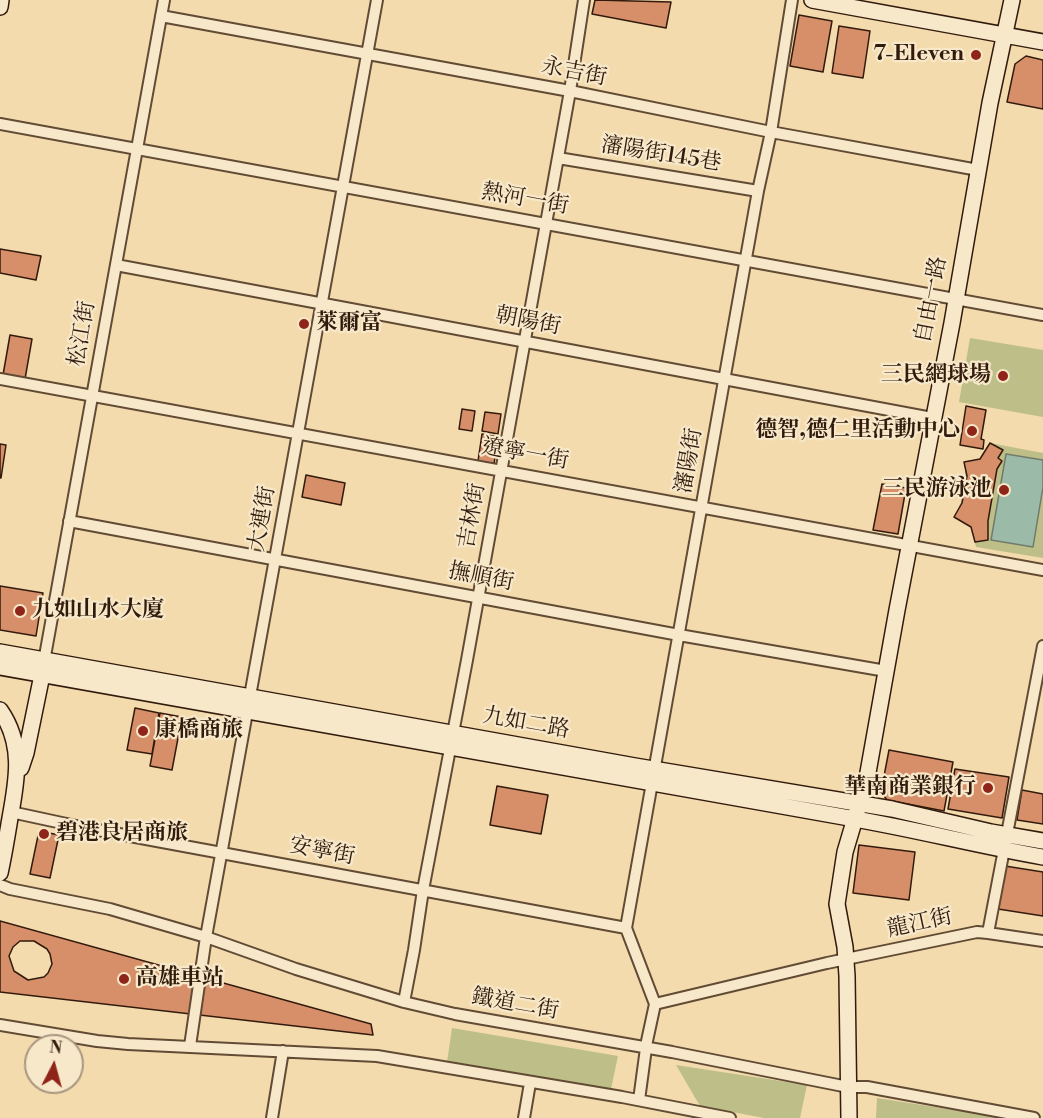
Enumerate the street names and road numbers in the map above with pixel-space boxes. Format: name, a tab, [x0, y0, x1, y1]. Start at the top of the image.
street label: 永吉街	[539, 54, 609, 92]
street label: 瀋陽街145巷	[599, 132, 723, 178]
street label: 熱河一街	[479, 179, 571, 221]
street label: 自由一路	[911, 254, 953, 346]
street label: 松江街	[64, 299, 102, 369]
street label: 朝陽街	[493, 303, 563, 341]
street label: 瀋陽街	[671, 426, 709, 496]
street label: 遼寧一街	[479, 434, 571, 476]
street label: 吉林街	[454, 481, 492, 551]
street label: 大連街	[244, 484, 282, 554]
street label: 撫順街	[446, 559, 516, 597]
street label: 九如二路	[480, 703, 572, 745]
street label: 安寧街	[287, 833, 357, 871]
street label: 龍江街	[885, 904, 955, 944]
street label: 鐵道二街	[469, 984, 561, 1026]

